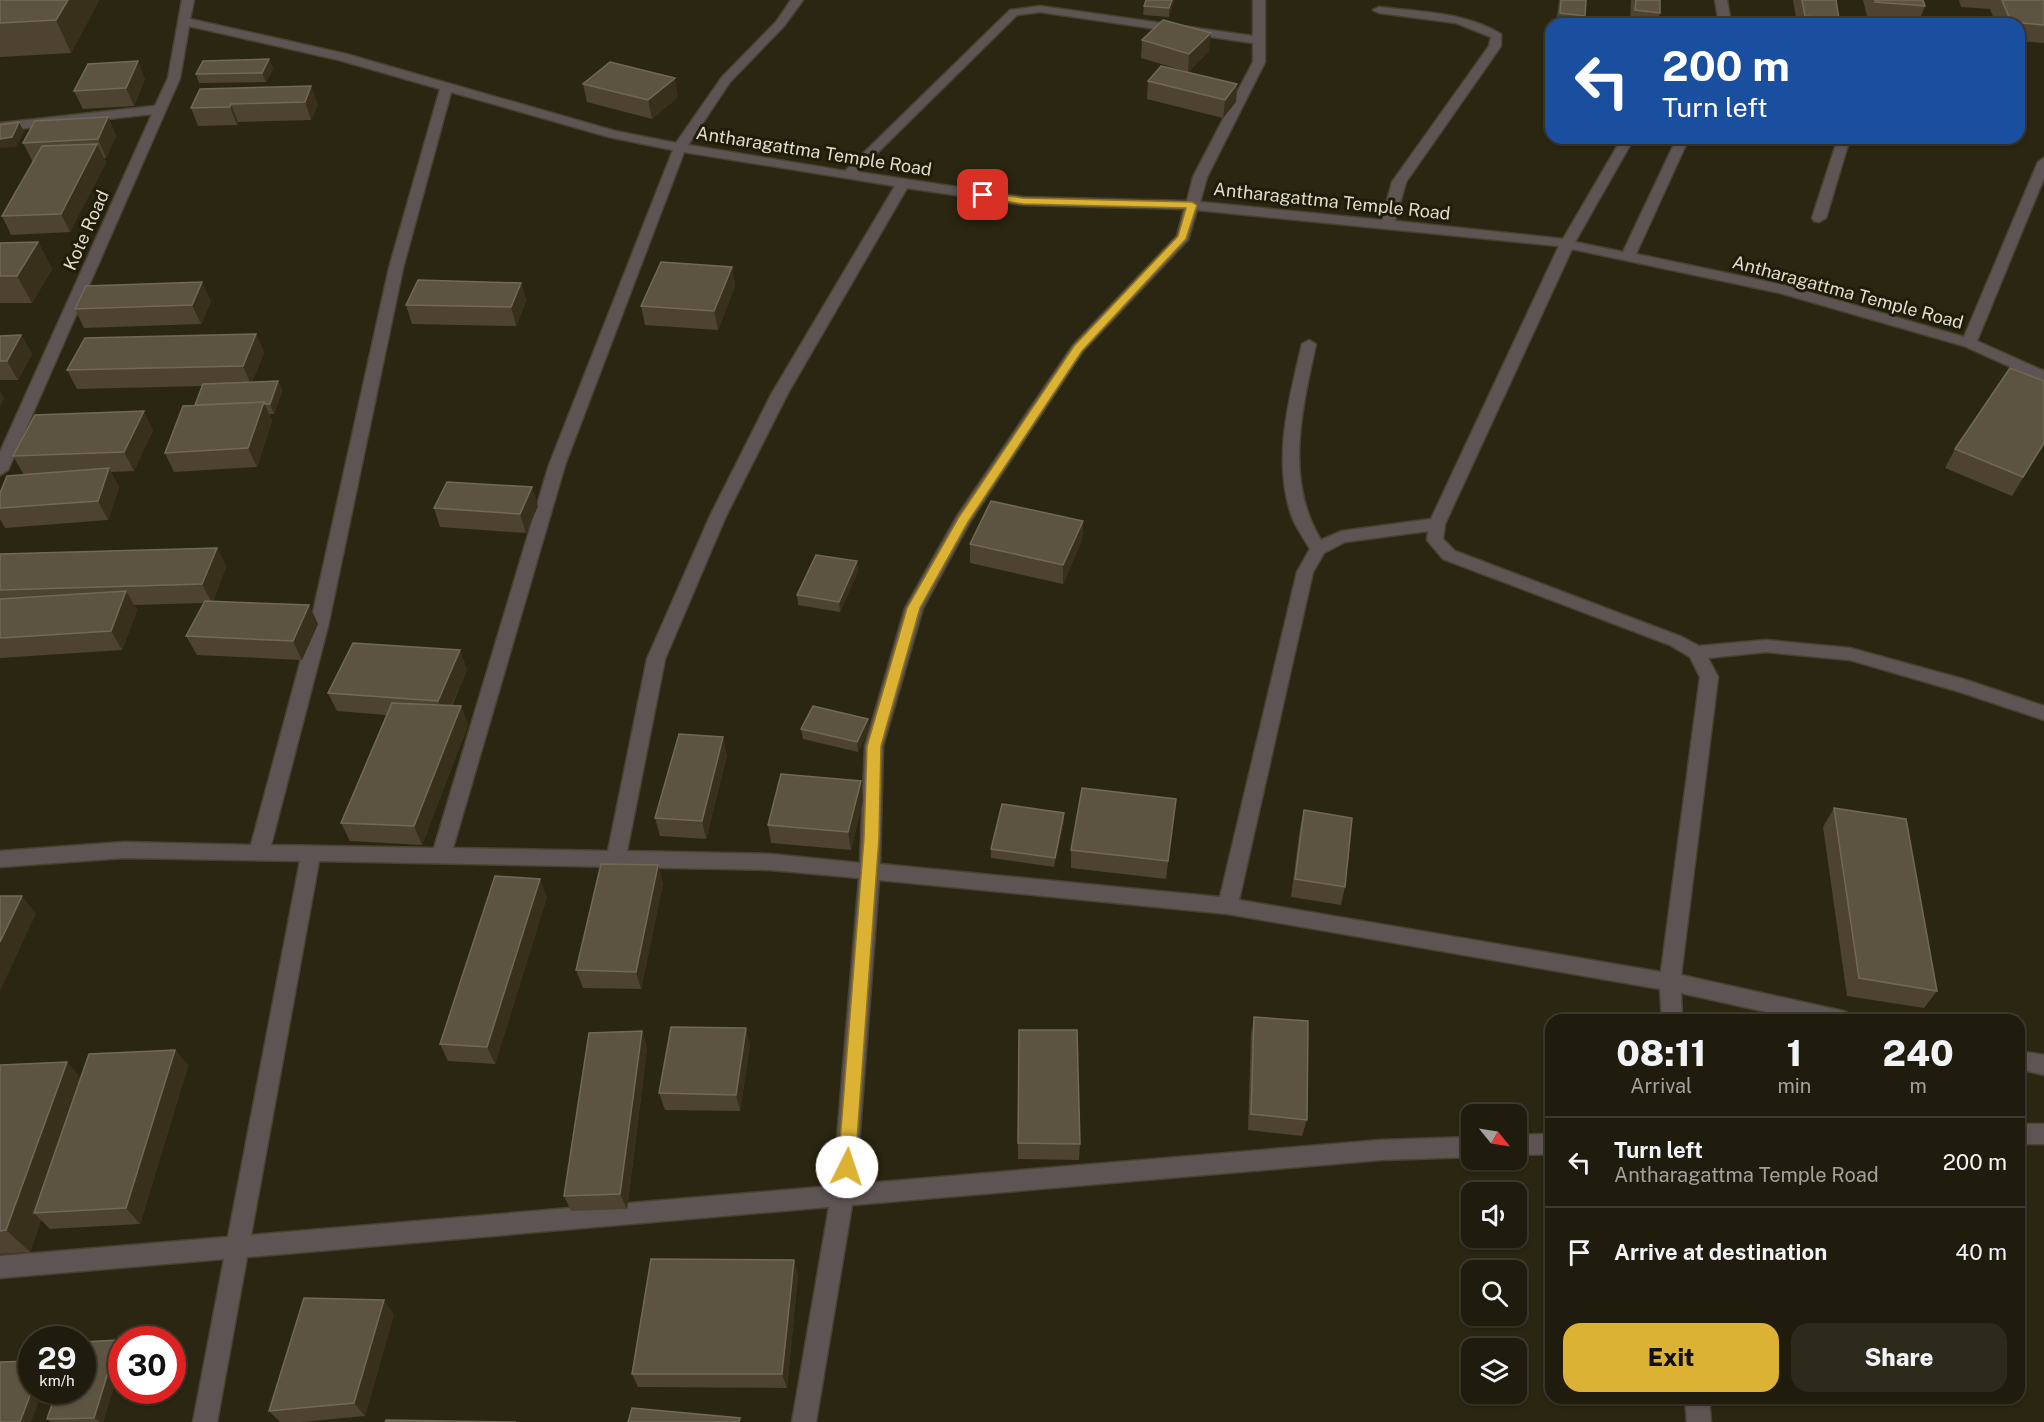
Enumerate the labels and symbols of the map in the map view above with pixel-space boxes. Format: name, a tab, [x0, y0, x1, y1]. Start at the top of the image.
street label: Antharagattma Temple Road	[695, 122, 933, 180]
pin	[957, 169, 1008, 220]
street label: Antharagattma Temple Road	[1212, 178, 1452, 224]
street label: Kote Road	[59, 187, 113, 273]
street label: Antharagattma Temple Road	[1730, 251, 1966, 333]
north arrow	[1461, 1104, 1527, 1170]
position arrow	[815, 1135, 879, 1199]
speed limit sign: 30	[108, 1326, 186, 1404]

